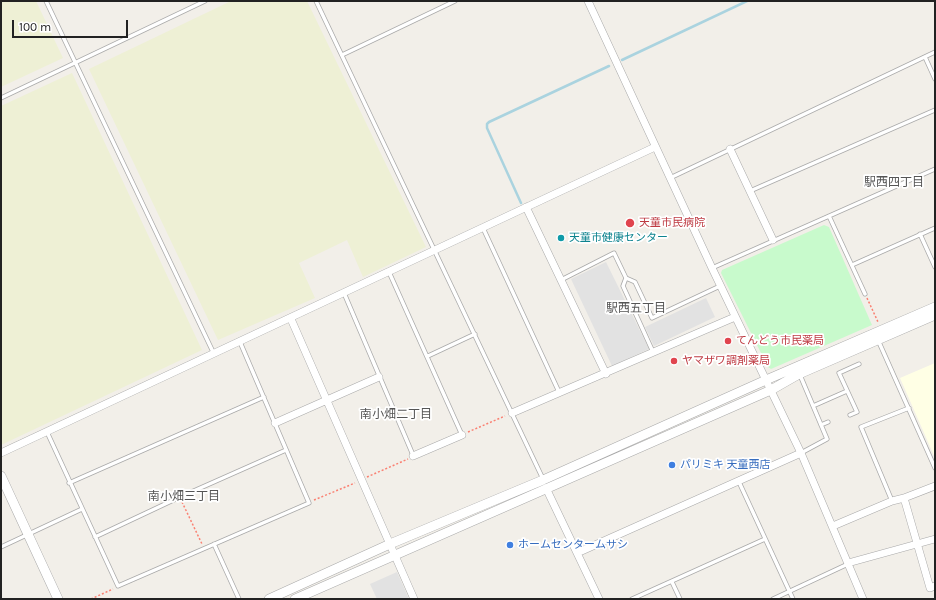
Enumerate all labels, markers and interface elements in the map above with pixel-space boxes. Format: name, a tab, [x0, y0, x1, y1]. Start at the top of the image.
scale bar	[14, 12, 130, 38]
text: 100 m	[19, 20, 51, 34]
district label: 駅西四丁目	[864, 176, 924, 190]
place label: 天童市民病院	[639, 216, 705, 230]
marker: 天童市民病院	[624, 217, 636, 229]
place label: 天童市健康センター	[569, 231, 668, 245]
marker: 天童市健康センター	[556, 233, 566, 243]
district label: 駅西五丁目	[606, 302, 666, 316]
place label: てんどう市民薬局	[736, 334, 824, 348]
marker: てんどう市民薬局	[723, 336, 733, 346]
place label: ヤマザワ調剤薬局	[682, 354, 770, 368]
marker: ヤマザワ調剤薬局	[669, 356, 679, 366]
district label: 南小畑二丁目	[360, 408, 432, 422]
place label: パリミキ 天童西店	[680, 458, 771, 472]
marker: パリミキ 天童西店	[667, 460, 677, 470]
district label: 南小畑三丁目	[148, 490, 220, 504]
place label: ホームセンタームサシ	[518, 538, 628, 552]
marker: ホームセンタームサシ	[505, 540, 515, 550]

